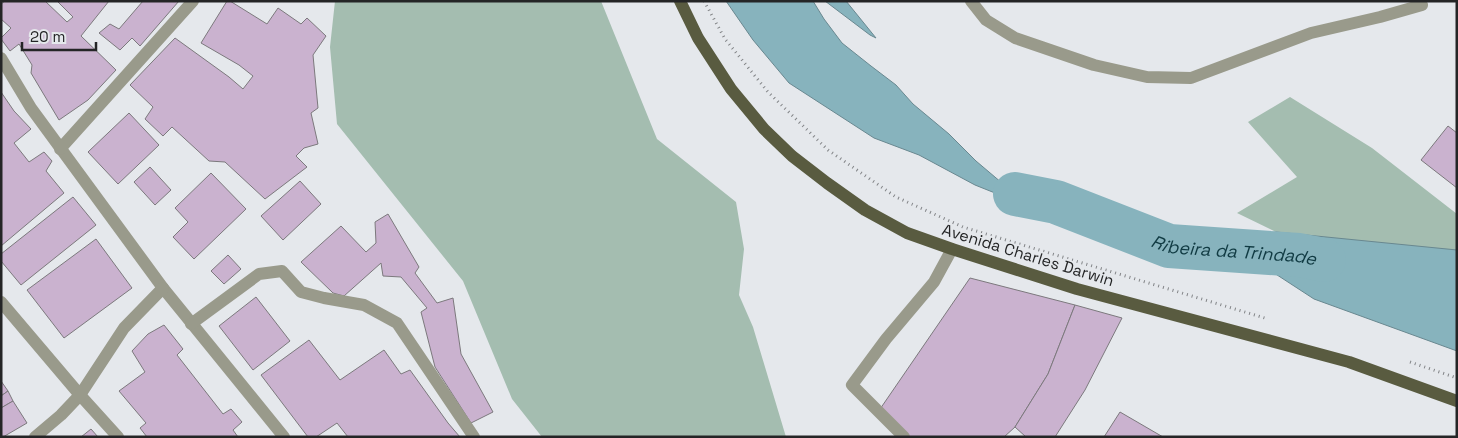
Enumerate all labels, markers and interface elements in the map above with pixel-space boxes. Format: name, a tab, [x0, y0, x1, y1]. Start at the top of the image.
scale bar	[22, 20, 96, 52]
text: 20 m	[30, 27, 65, 46]
street label: Avenida Charles Darwin	[940, 219, 1116, 291]
water label: Ribeira da Trindade	[1148, 229, 1320, 270]

